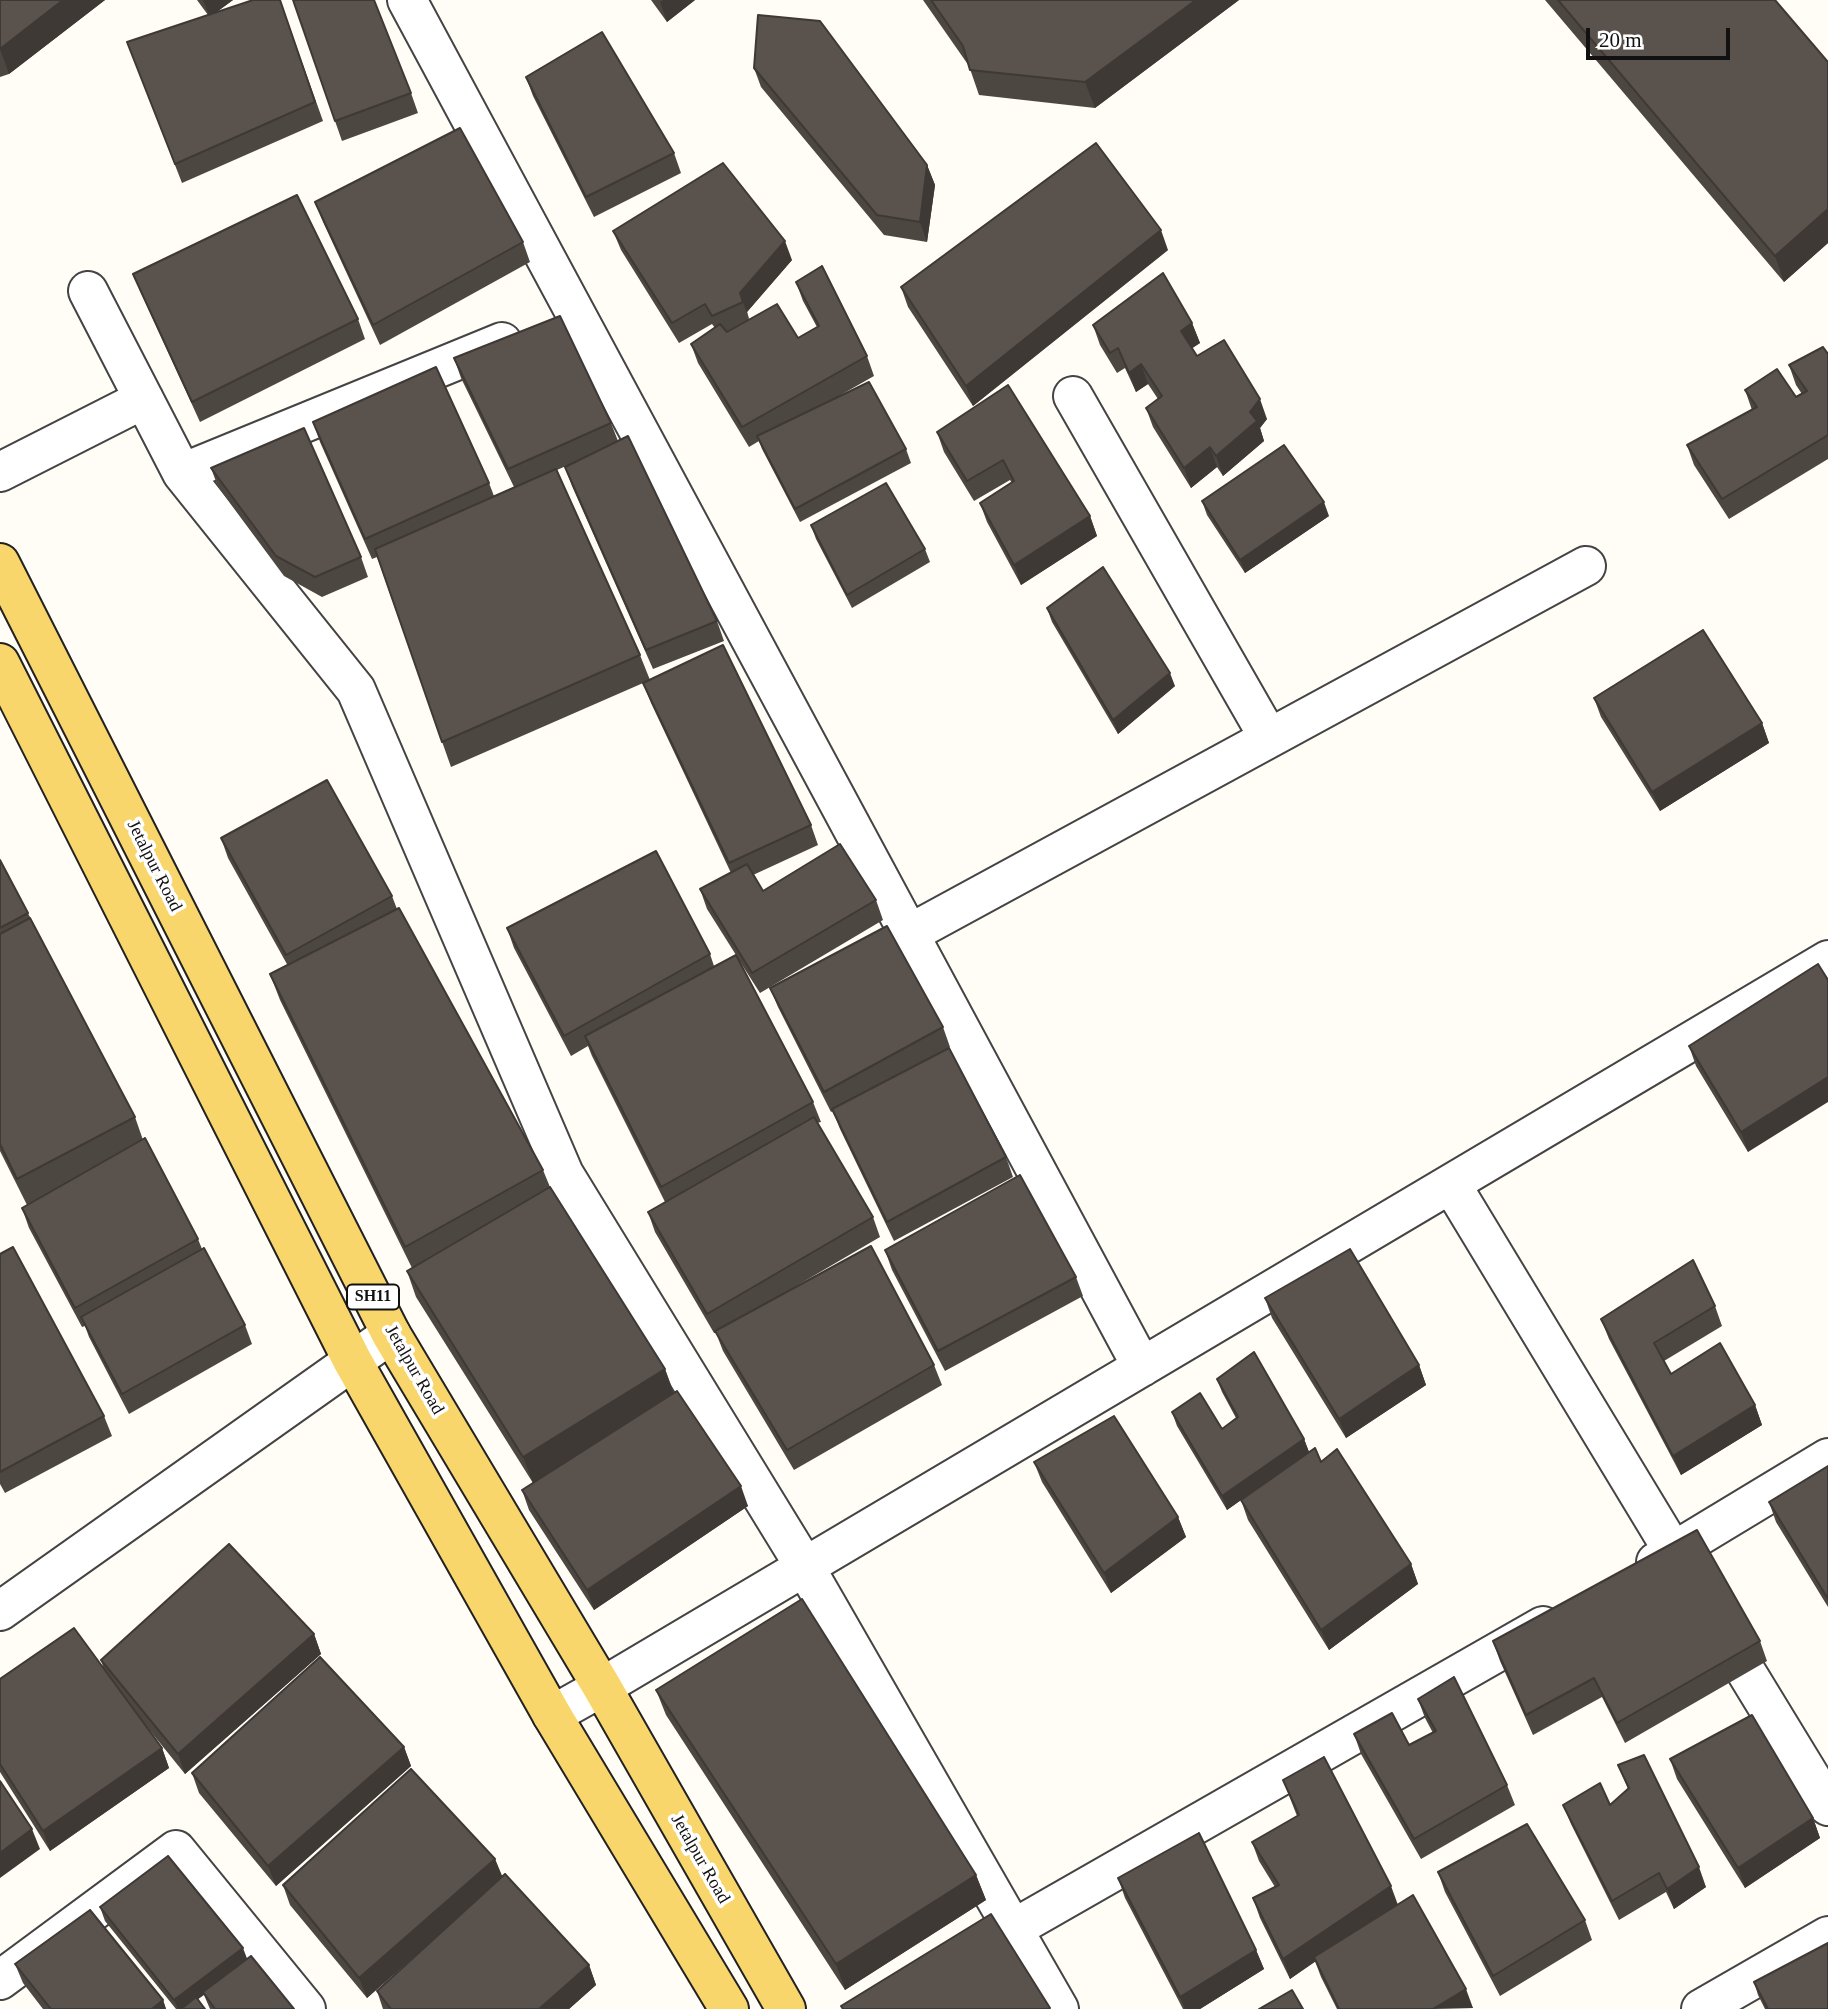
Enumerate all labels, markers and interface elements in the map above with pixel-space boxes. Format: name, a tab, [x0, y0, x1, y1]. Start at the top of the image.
scale bar	[1590, 14, 1734, 58]
text: 20 m	[1599, 28, 1642, 52]
street label: Jetalpur Road	[122, 817, 186, 915]
road number: SH11	[347, 1284, 399, 1310]
street label: Jetalpur Road	[380, 1322, 448, 1418]
street label: Jetalpur Road	[666, 1811, 734, 1907]

